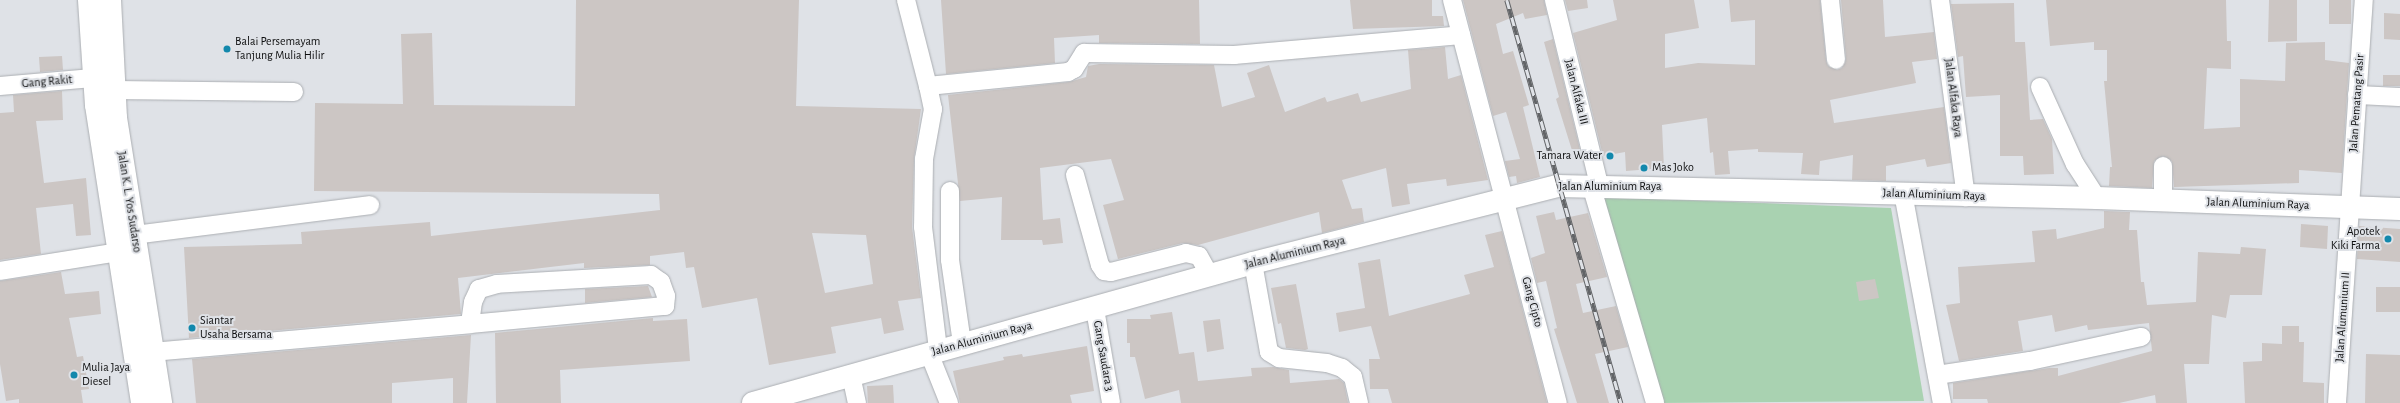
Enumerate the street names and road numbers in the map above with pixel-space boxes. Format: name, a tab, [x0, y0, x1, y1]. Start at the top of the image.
street label: Jalan Pematang Pasir	[2346, 54, 2368, 152]
street label: Jalan Alfaka III	[1561, 58, 1591, 126]
street label: Jalan Alfaka Raya	[1941, 58, 1965, 138]
street label: Gang Rakit	[21, 73, 73, 91]
street label: Jalan K. L. Yos Sudarso	[114, 150, 144, 254]
street label: Jalan Aluminium Raya	[1559, 180, 1661, 194]
street label: Jalan Aluminium Raya	[1882, 186, 1986, 204]
street label: Jalan Aluminium Raya	[2206, 195, 2310, 213]
street label: Jalan Aluminium Raya	[1243, 234, 1347, 272]
street label: Jalan Alumunium II	[2333, 272, 2353, 362]
street label: Gang Cipto	[1518, 275, 1546, 329]
street label: Jalan Aluminium Raya	[930, 319, 1034, 359]
street label: Gang Saudara 3	[1090, 320, 1116, 392]

